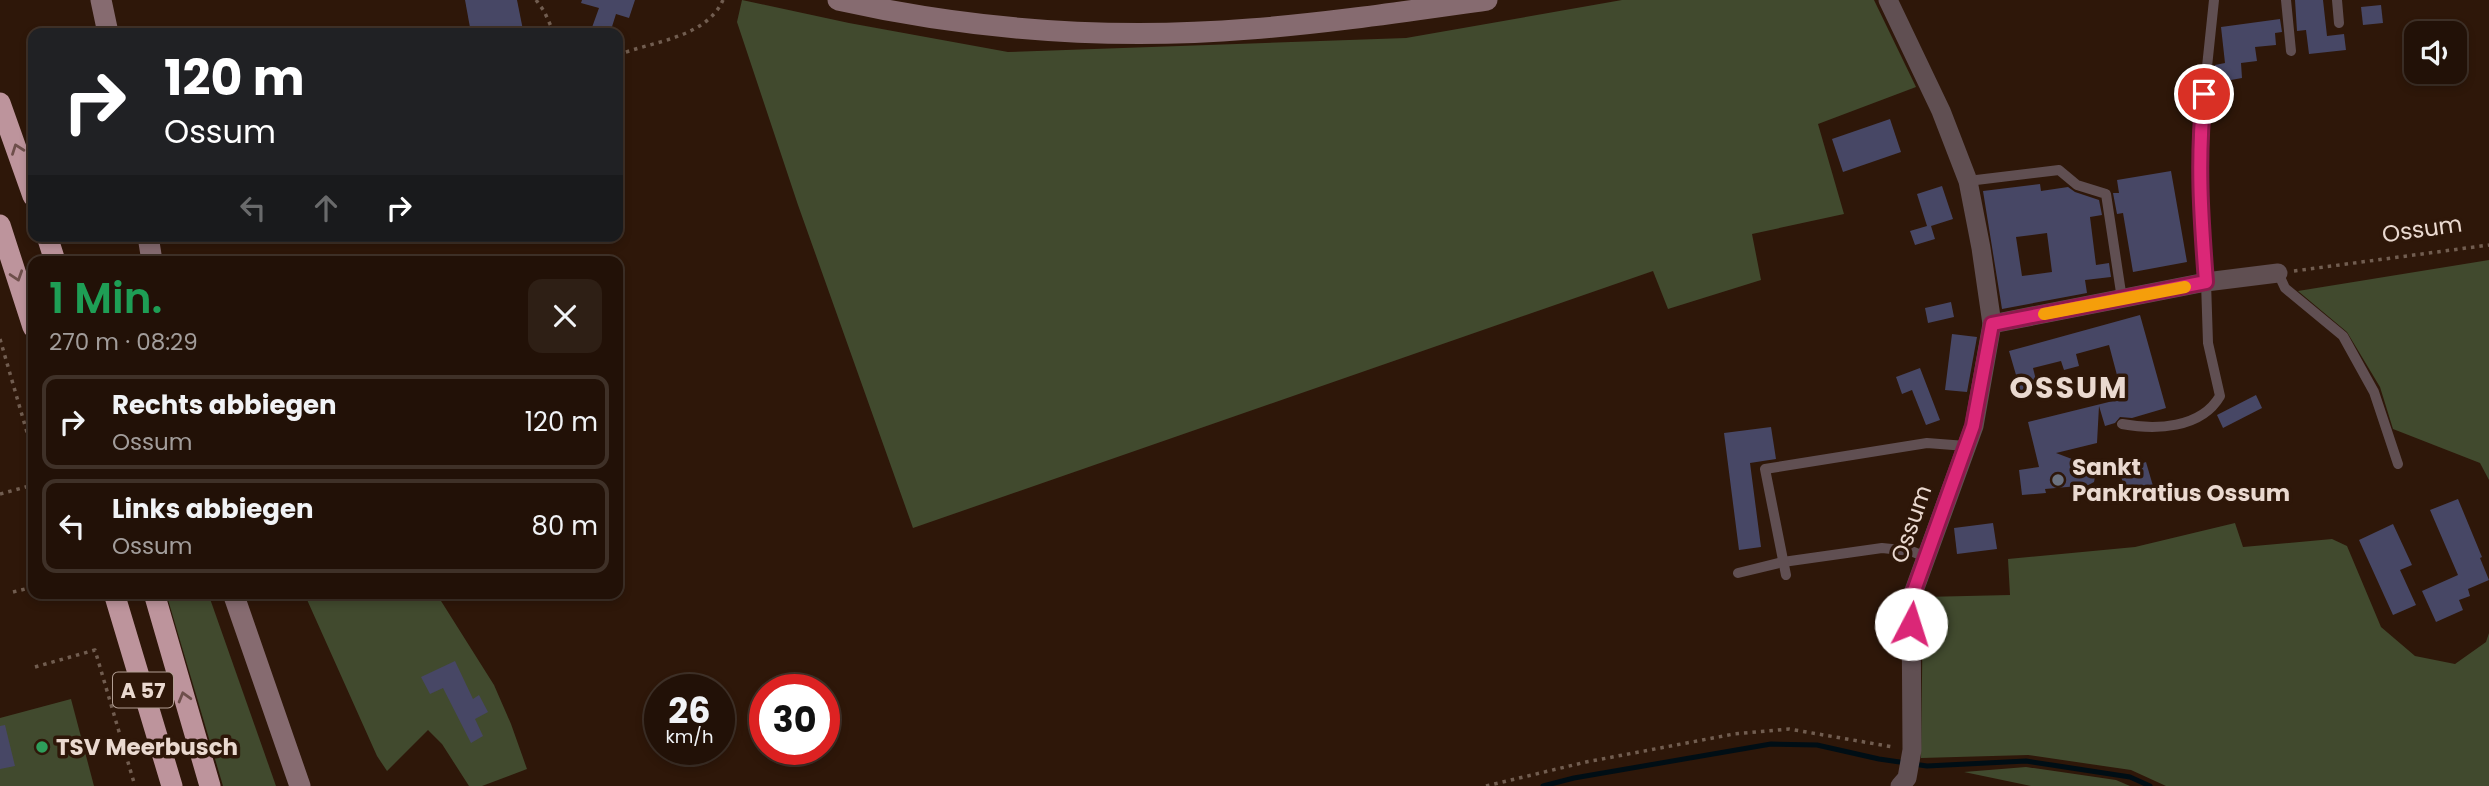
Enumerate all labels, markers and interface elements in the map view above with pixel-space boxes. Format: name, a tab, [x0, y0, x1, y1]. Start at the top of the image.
map controls	[2404, 21, 2467, 84]
button: sound	[2404, 21, 2467, 84]
text: 120 m	[164, 44, 305, 112]
icon: right	[49, 56, 140, 147]
pin	[2174, 64, 2234, 124]
icon: arrive	[2185, 75, 2223, 113]
text: Ossum	[164, 109, 276, 154]
one-way arrow	[11, 144, 25, 156]
icon: left	[234, 189, 272, 227]
icon: ahead	[307, 189, 345, 227]
icon: right	[380, 189, 418, 227]
street label: Ossum	[2380, 208, 2464, 250]
text: 1 Min.	[49, 269, 162, 328]
one-way arrow	[8, 270, 23, 282]
button: close	[528, 279, 602, 353]
text: 270 m · 08:29	[49, 326, 198, 358]
district label: OSSUM	[2009, 366, 2129, 409]
text: Rechts abbiegen	[112, 387, 337, 423]
icon: right	[53, 403, 91, 441]
text: 120 m	[525, 404, 598, 440]
text: Ossum	[112, 426, 193, 458]
place label: Sankt Pankratius Ossum	[2072, 451, 2290, 509]
marker: Sankt Pankratius Ossum	[2050, 472, 2066, 488]
street label: Ossum	[1883, 481, 1939, 567]
text: Links abbiegen	[112, 491, 314, 527]
icon: left	[53, 507, 91, 545]
text: 80 m	[532, 508, 598, 544]
text: Ossum	[112, 530, 193, 562]
position arrow	[1874, 587, 1948, 661]
road number: A 57	[113, 672, 173, 708]
speed limit sign: 30	[749, 674, 840, 765]
text: 26	[668, 686, 711, 735]
one-way arrow	[178, 691, 193, 703]
text: km/h	[666, 724, 713, 749]
place label: TSV Meerbusch	[56, 731, 238, 763]
marker: TSV Meerbusch	[34, 739, 50, 755]

